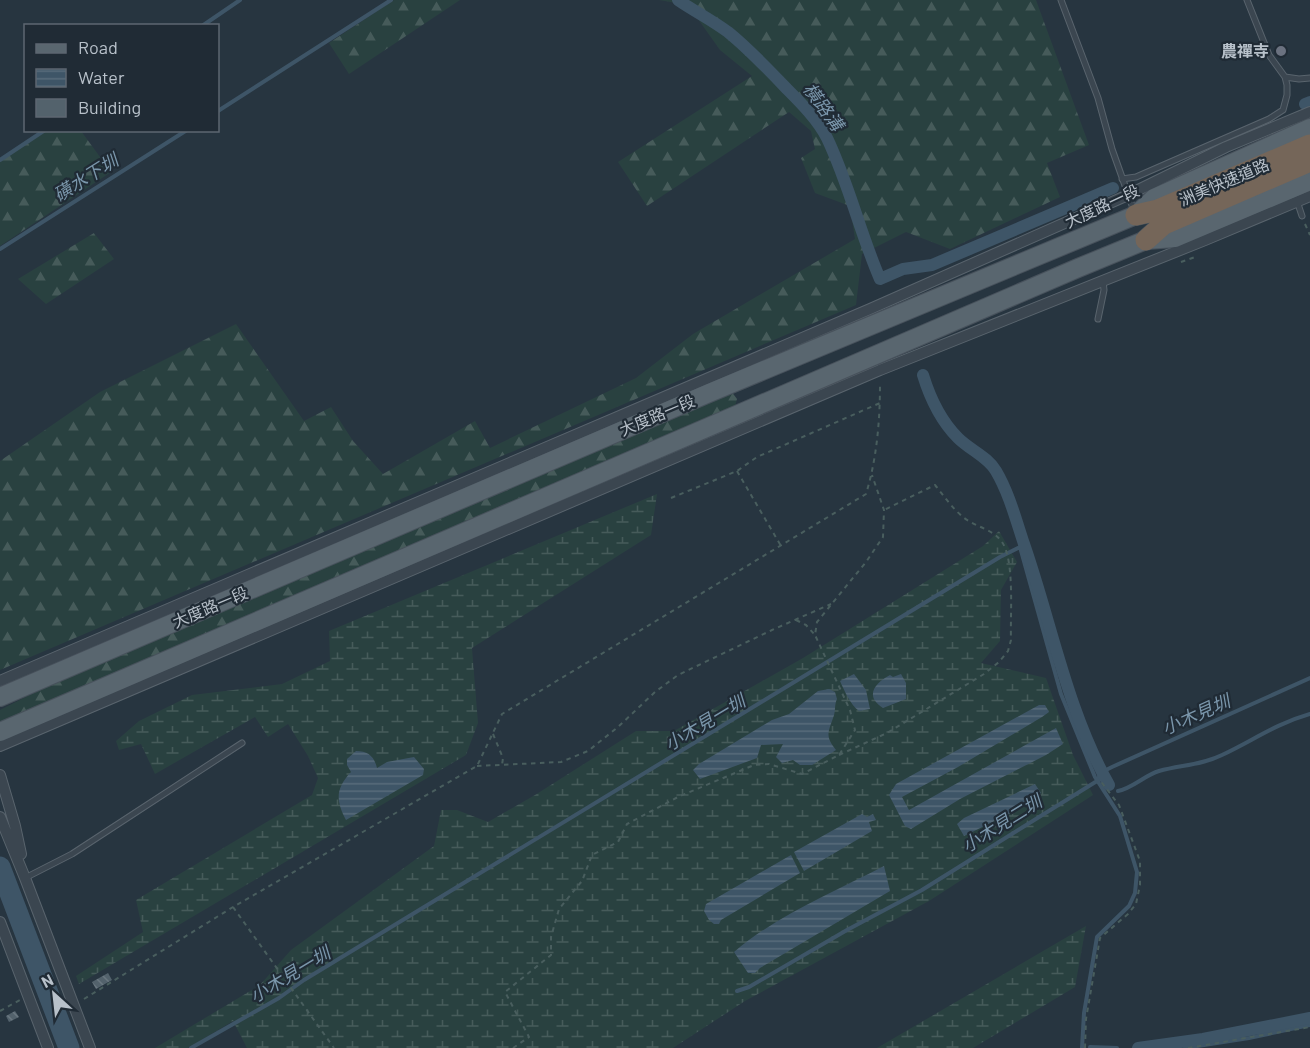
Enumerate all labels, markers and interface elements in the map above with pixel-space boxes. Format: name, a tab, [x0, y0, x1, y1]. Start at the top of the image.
legend	[24, 24, 219, 132]
text: Road	[78, 36, 118, 58]
place label: 農禪寺	[1221, 41, 1269, 60]
marker: 農禪寺	[1274, 44, 1288, 58]
text: Water	[78, 66, 125, 88]
water label: 橫路溝	[799, 78, 850, 137]
text: Building	[78, 96, 141, 118]
water label: 磺水下圳	[49, 147, 124, 206]
street label: 洲美快速道路	[1176, 154, 1272, 209]
street label: 大度路一段	[1062, 180, 1142, 231]
street label: 大度路一段	[616, 390, 697, 439]
street label: 大度路一段	[169, 582, 250, 631]
water label: 小木見一圳	[660, 688, 751, 755]
water label: 小木見圳	[1158, 688, 1236, 739]
water label: 小木見二圳	[957, 788, 1048, 856]
water label: 小木見一圳	[245, 940, 336, 1007]
north arrow	[24, 964, 84, 1024]
text: N	[38, 969, 56, 991]

